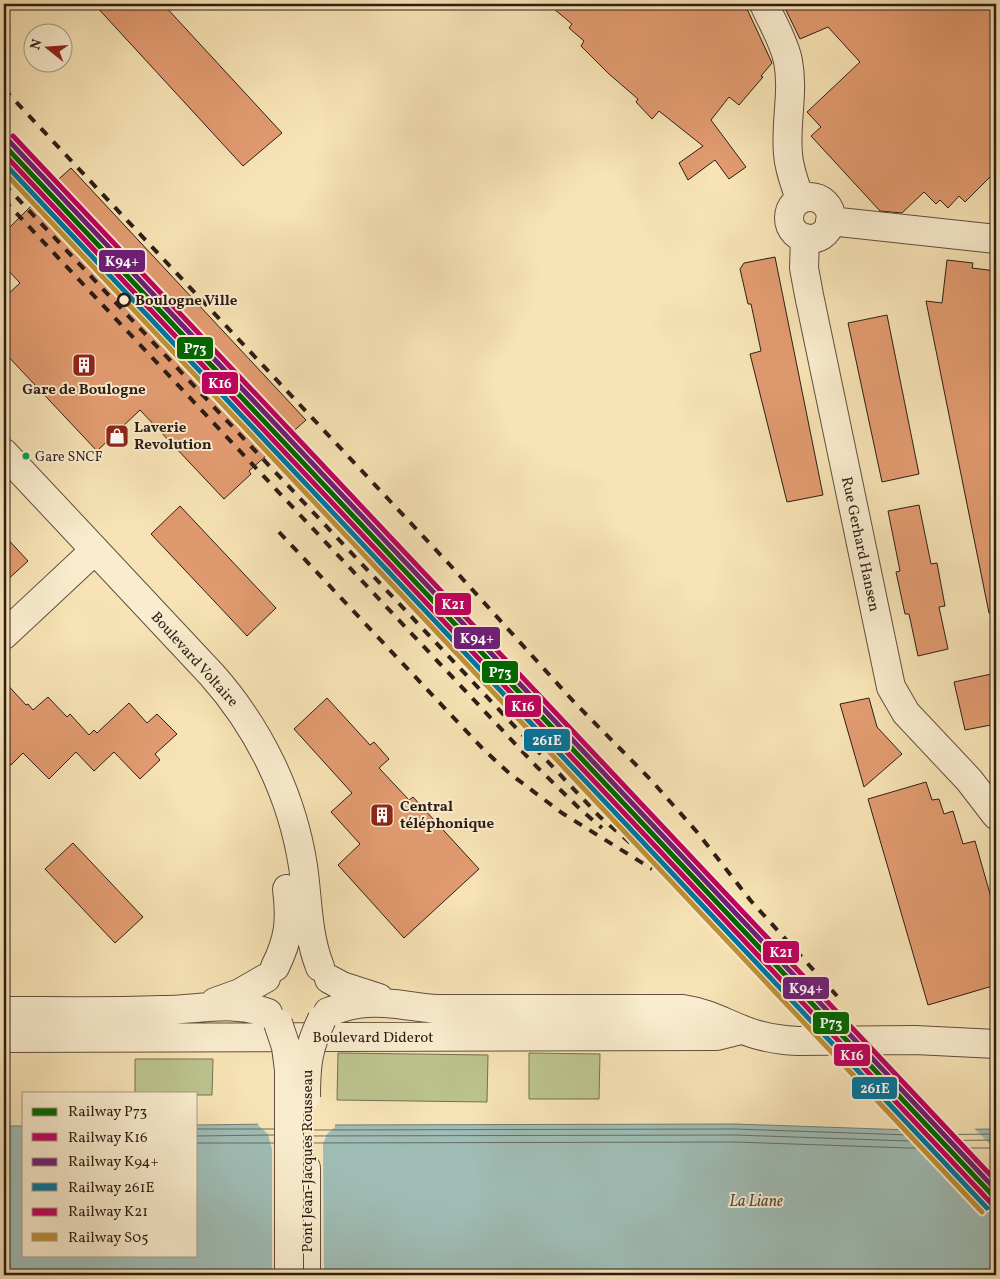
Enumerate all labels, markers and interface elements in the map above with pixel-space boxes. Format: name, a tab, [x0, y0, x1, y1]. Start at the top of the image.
north arrow	[22, 22, 72, 72]
text: N	[26, 37, 48, 52]
line badge: K94+	[98, 249, 146, 273]
text: K94+	[105, 253, 139, 272]
place label: Boulogne Ville	[135, 291, 238, 312]
marker: Boulogne Ville	[117, 293, 131, 307]
line badge: P73	[176, 336, 214, 360]
text: P73	[184, 340, 206, 359]
building icon: Gare de Boulogne	[71, 352, 97, 378]
line badge: K16	[201, 371, 239, 395]
text: K16	[208, 375, 232, 394]
place label: Gare de Boulogne	[22, 380, 146, 401]
place label: Laverie Revolution	[134, 418, 212, 456]
shop icon: Laverie Revolution	[104, 423, 130, 449]
place label: Gare SNCF	[35, 448, 103, 467]
marker: Gare SNCF	[21, 451, 31, 461]
street label: Rue Gerhard Hansen	[835, 475, 884, 614]
line badge: K21	[434, 592, 472, 616]
text: K21	[441, 596, 465, 615]
street label: Boulevard Voltaire	[145, 608, 242, 712]
line badge: K94+	[453, 626, 501, 650]
text: K94+	[460, 630, 494, 649]
line badge: P73	[481, 660, 519, 684]
text: P73	[489, 664, 511, 683]
line badge: K16	[504, 694, 542, 718]
text: K16	[511, 698, 535, 717]
line badge: 261E	[523, 728, 571, 752]
text: 261E	[532, 732, 562, 751]
place label: Central téléphonique	[400, 797, 495, 835]
building icon: Central téléphonique	[369, 802, 395, 828]
line badge: K21	[762, 940, 800, 964]
text: K21	[769, 944, 793, 963]
line badge: K94+	[782, 976, 830, 1000]
text: K94+	[789, 980, 823, 999]
line badge: P73	[812, 1011, 850, 1035]
text: P73	[820, 1015, 842, 1034]
street label: Boulevard Diderot	[313, 1028, 433, 1049]
line badge: K16	[833, 1043, 871, 1067]
text: K16	[840, 1047, 864, 1066]
street label: Pont Jean-Jacques Rousseau	[298, 1070, 319, 1252]
line badge: 261E	[851, 1076, 898, 1100]
text: 261E	[860, 1080, 890, 1099]
legend	[22, 1092, 198, 1256]
text: Railway P73	[68, 1102, 147, 1123]
text: Railway K16	[68, 1128, 148, 1149]
text: Railway K94+	[68, 1152, 159, 1173]
text: Railway 261E	[68, 1178, 155, 1199]
water label: La Liane	[729, 1191, 783, 1213]
text: Railway K21	[68, 1202, 148, 1223]
text: Railway S05	[68, 1228, 148, 1249]

